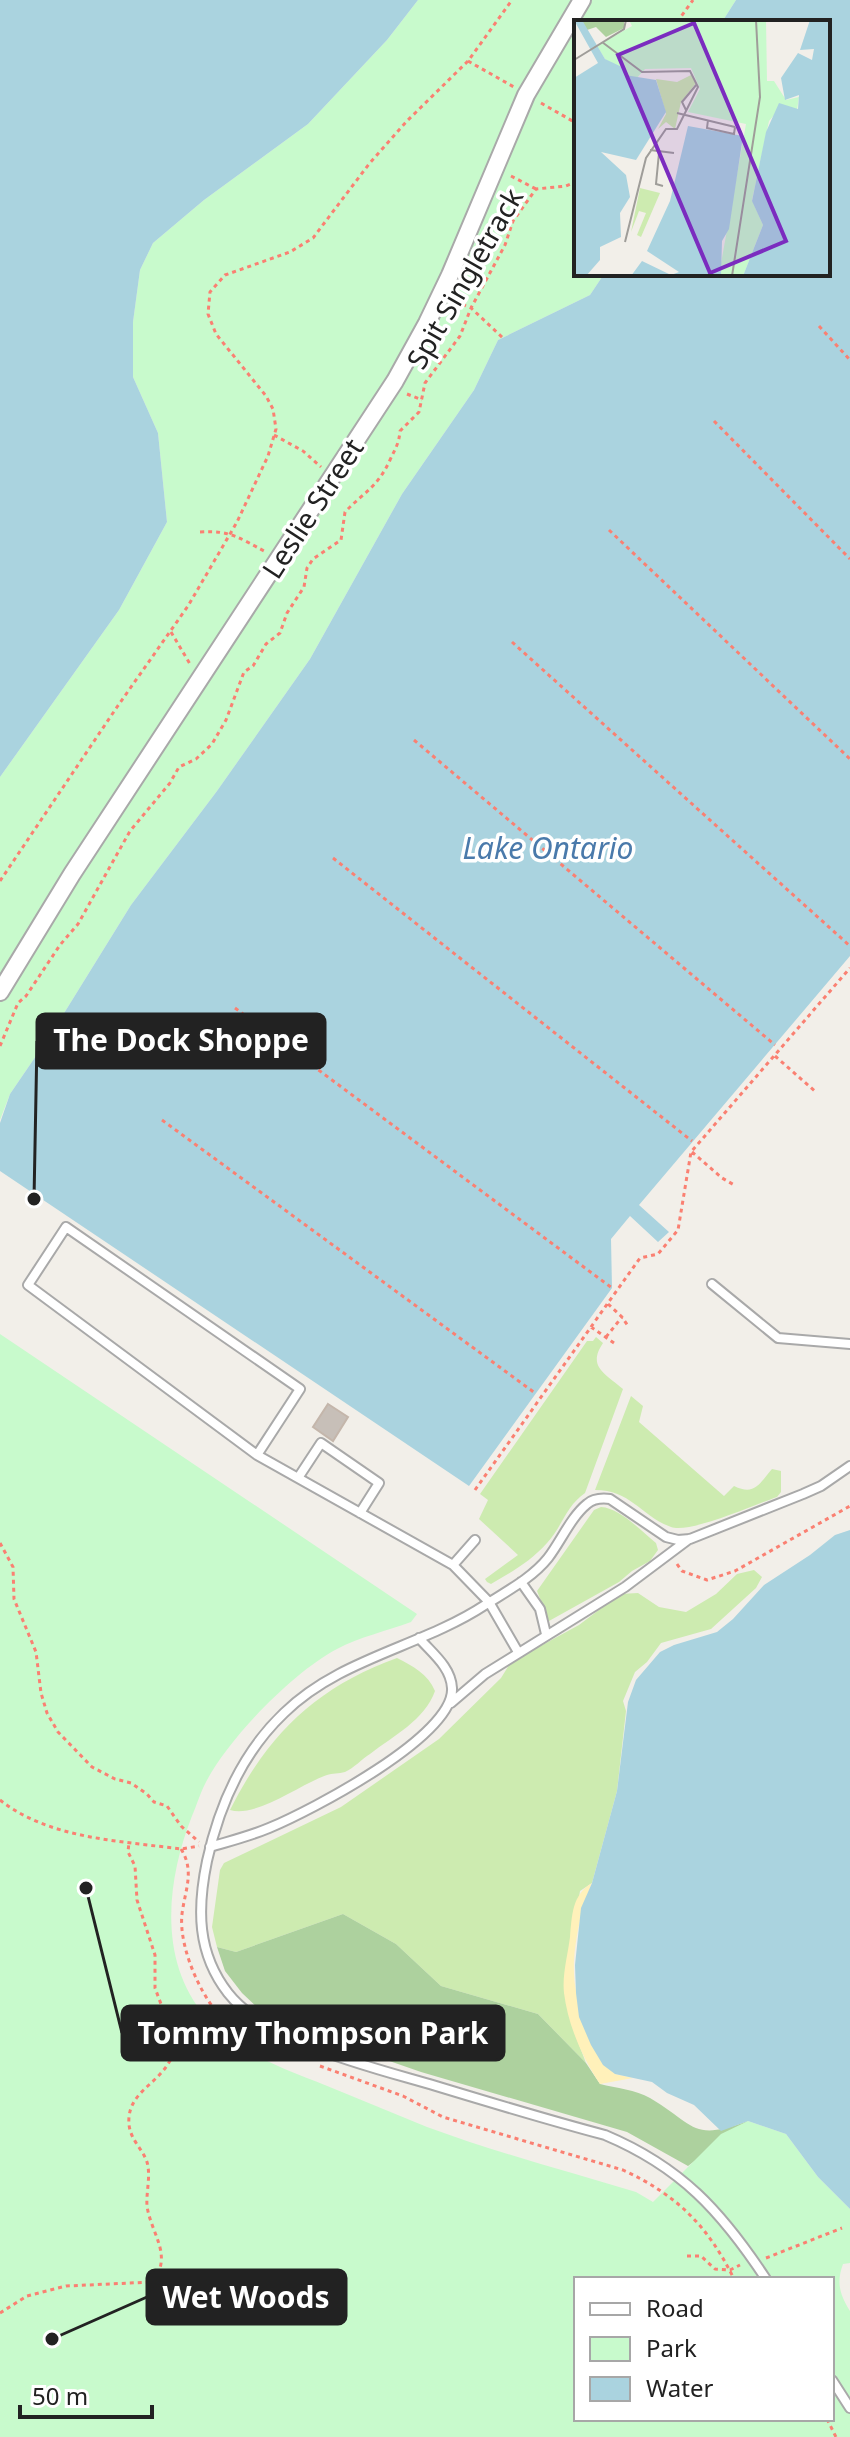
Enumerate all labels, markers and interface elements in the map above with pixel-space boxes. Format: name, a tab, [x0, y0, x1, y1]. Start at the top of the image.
inset map	[574, 20, 830, 276]
street label: Spit Singletrack	[397, 181, 531, 375]
street label: Leslie Street	[253, 431, 371, 585]
water label: Lake Ontario	[463, 827, 633, 868]
callout: The Dock Shoppe	[37, 1014, 325, 1068]
text: The Dock Shoppe	[53, 1019, 309, 1060]
callout: Tommy Thompson Park	[122, 2006, 504, 2060]
text: Tommy Thompson Park	[138, 2012, 489, 2053]
callout: Wet Woods	[147, 2270, 346, 2324]
text: Wet Woods	[162, 2276, 330, 2317]
legend	[574, 2277, 834, 2421]
text: Road	[646, 2291, 704, 2324]
text: Park	[646, 2331, 697, 2364]
scale bar	[20, 2369, 152, 2419]
text: Water	[646, 2371, 714, 2404]
text: 50 m	[32, 2379, 88, 2412]

